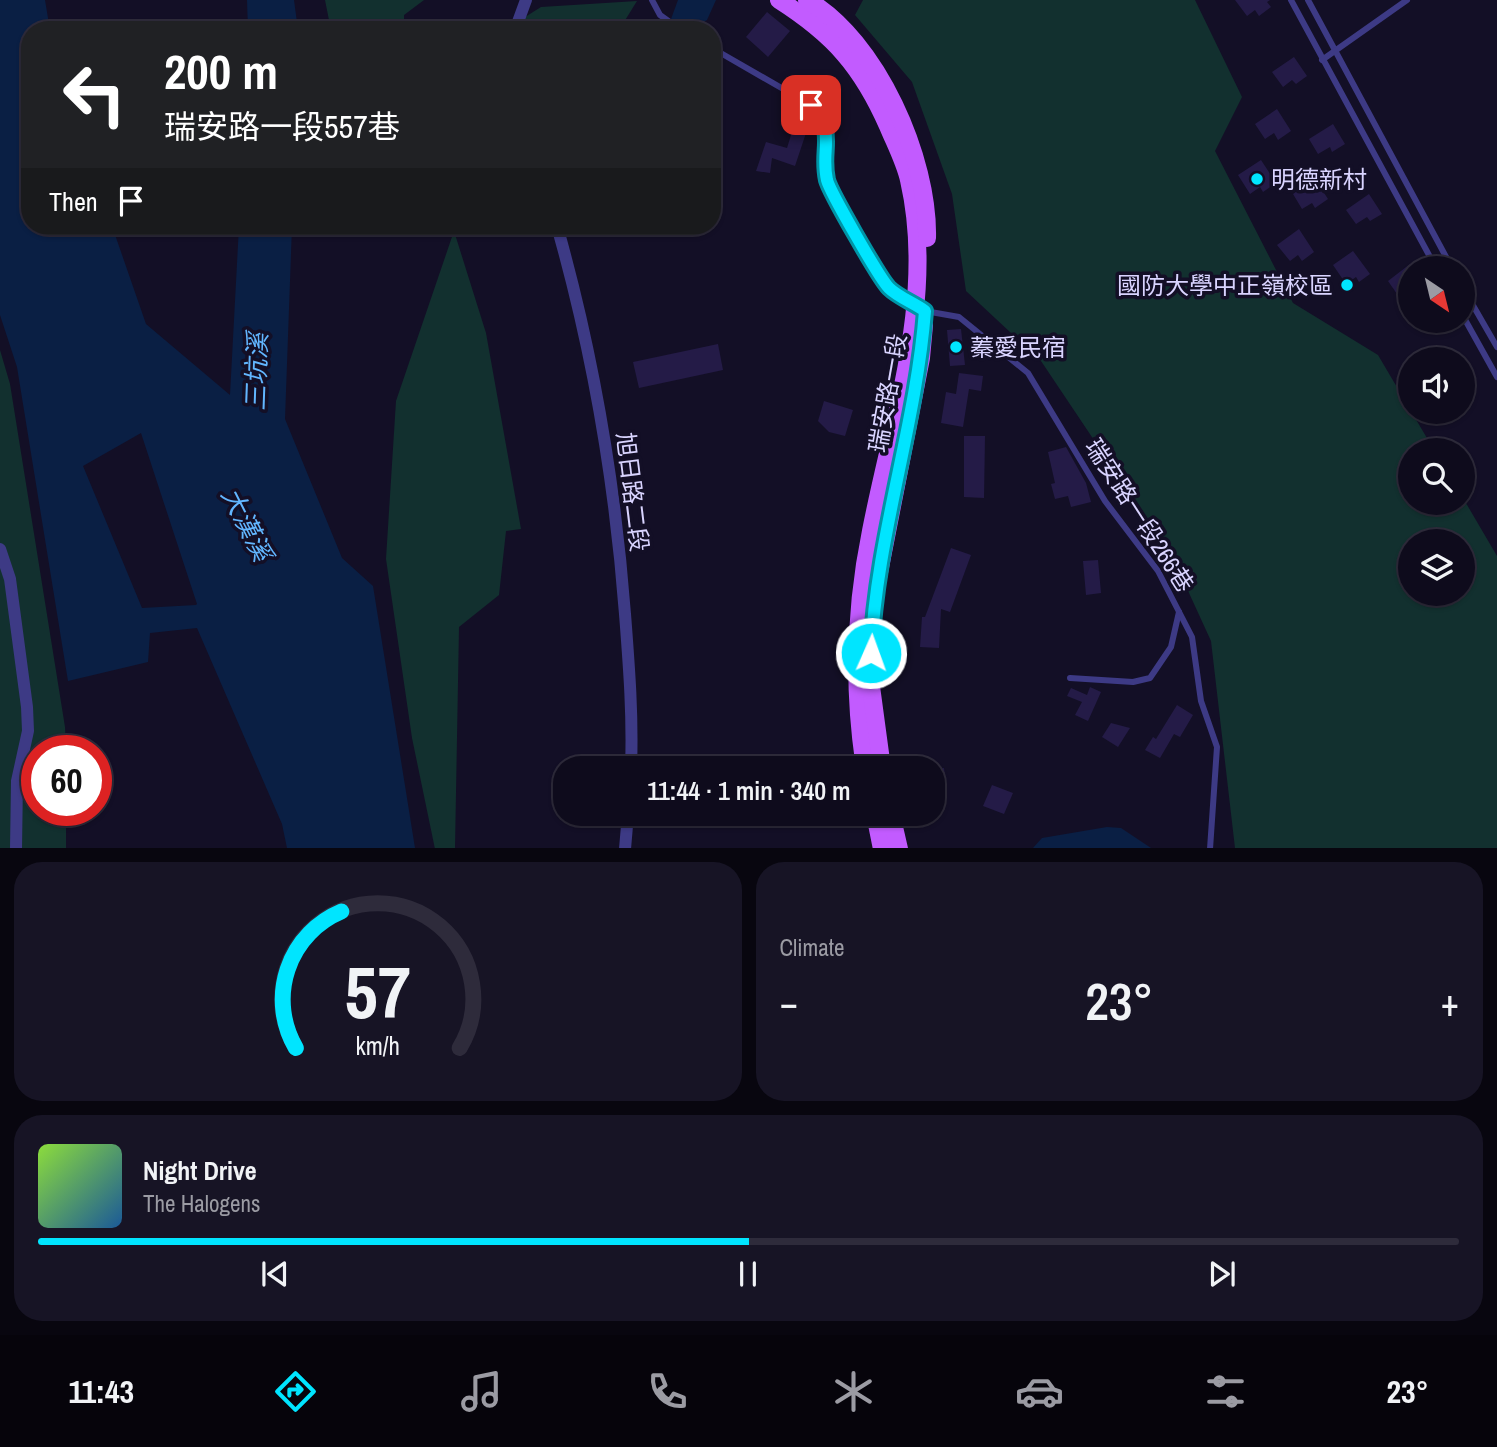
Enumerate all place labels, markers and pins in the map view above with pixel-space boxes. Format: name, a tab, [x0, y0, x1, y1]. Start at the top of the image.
pin	[781, 75, 841, 135]
place label: 明德新村	[1271, 163, 1367, 195]
marker: 明德新村	[1249, 171, 1265, 187]
place label: 國防大學中正嶺校區	[1117, 269, 1333, 301]
marker: 國防大學中正嶺校區	[1339, 277, 1355, 293]
place label: 蓁愛民宿	[970, 331, 1066, 363]
marker: 蓁愛民宿	[948, 339, 964, 355]

